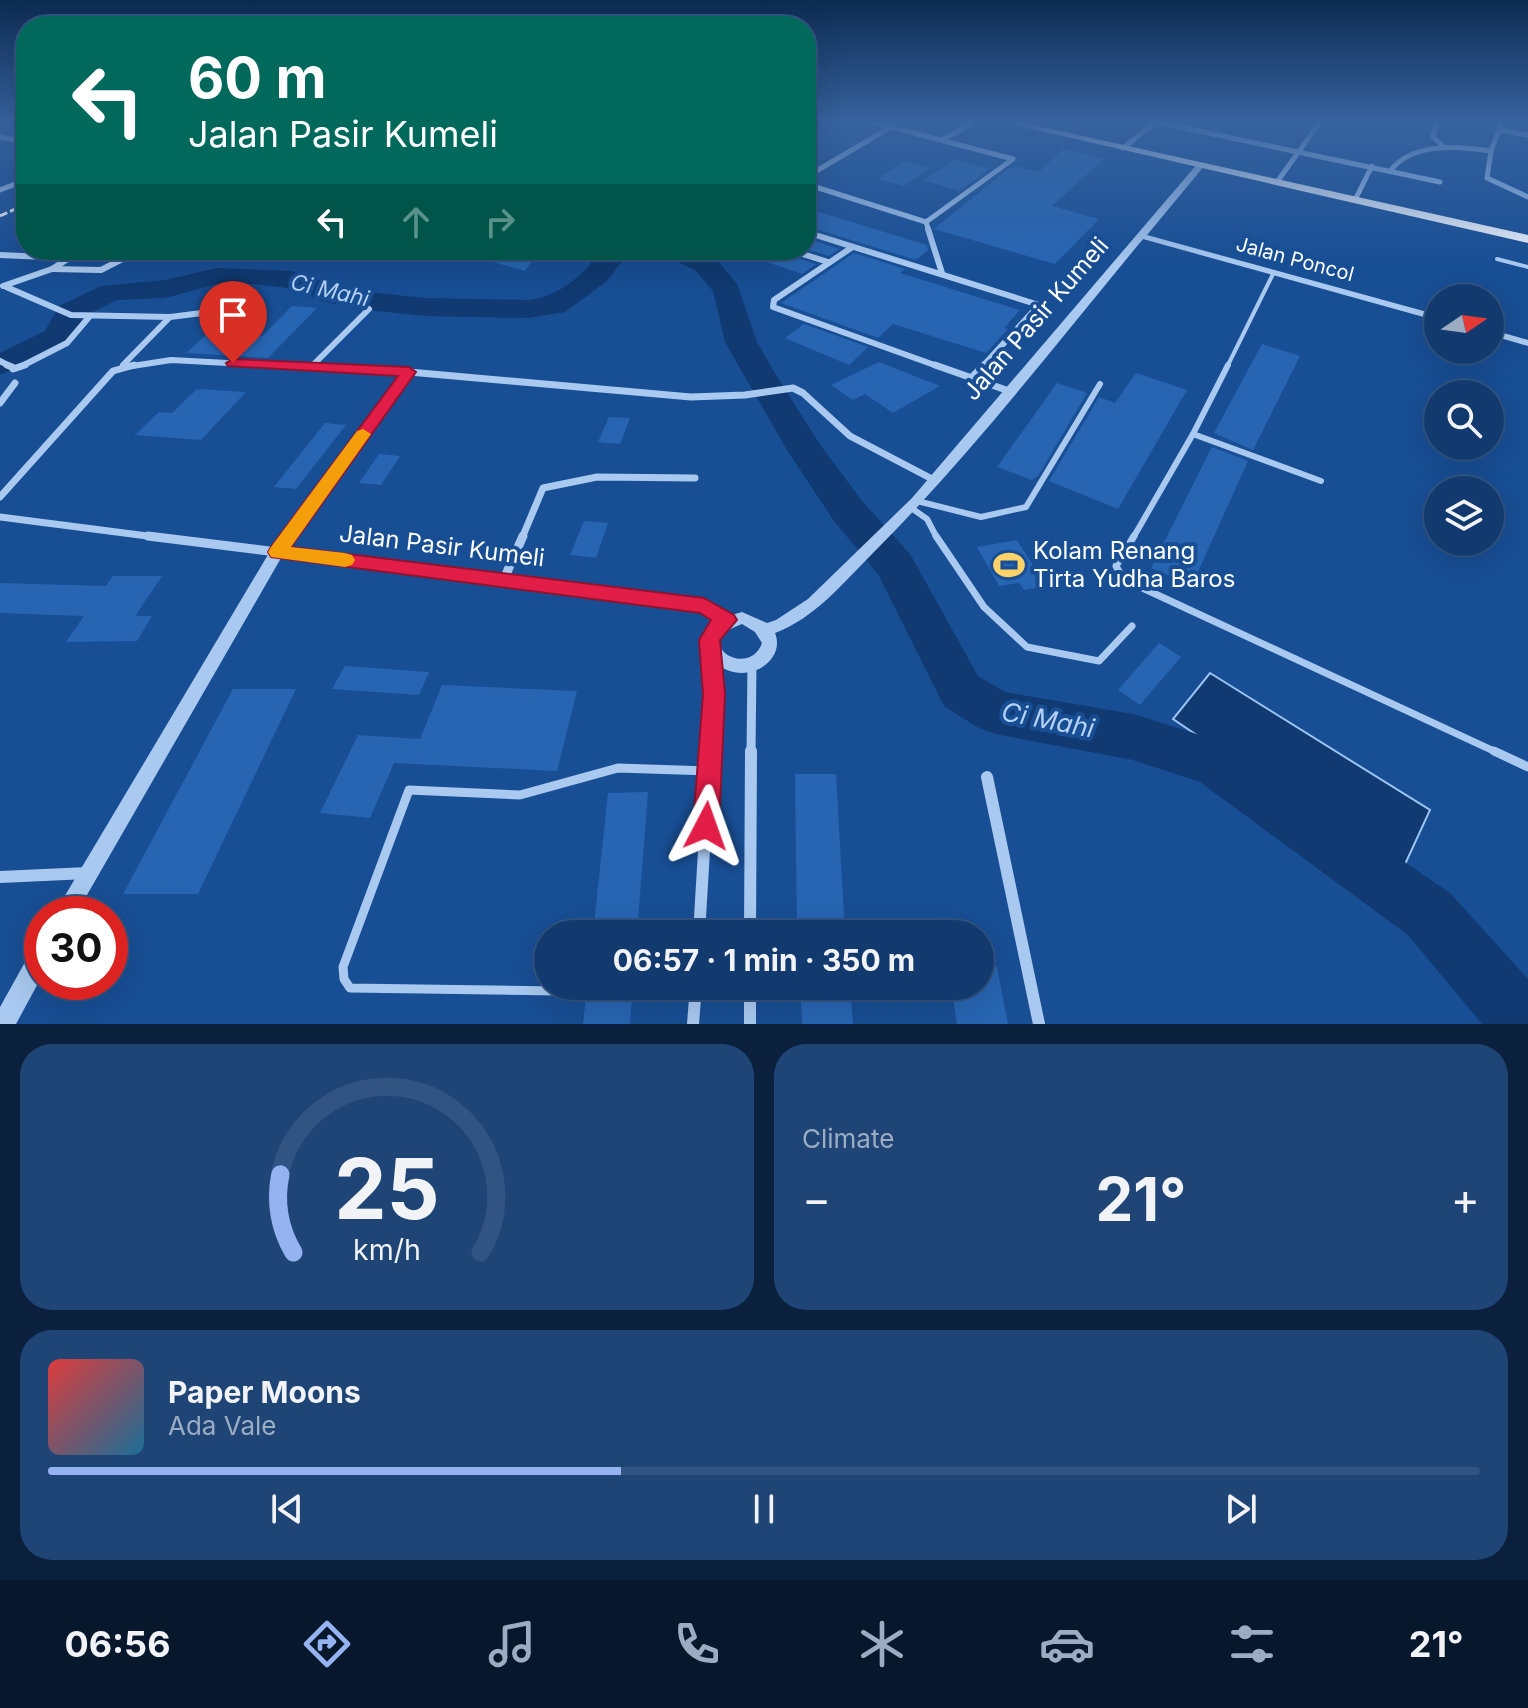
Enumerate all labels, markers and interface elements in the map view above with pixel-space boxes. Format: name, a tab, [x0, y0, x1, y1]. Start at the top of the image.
text: 60 m	[188, 44, 327, 112]
icon: left	[56, 48, 160, 152]
text: Jalan Pasir Kumeli	[188, 112, 498, 156]
icon: left	[310, 200, 354, 244]
icon: ahead	[394, 200, 438, 244]
icon: right	[478, 200, 522, 244]
street label: Jalan Pasir Kumeli	[957, 231, 1114, 406]
street label: Jalan Poncol	[1234, 232, 1356, 286]
water label: Ci Mahi	[288, 268, 372, 312]
pin	[199, 281, 267, 363]
north arrow	[1424, 284, 1504, 364]
map controls	[1424, 284, 1504, 556]
icon: arrive	[211, 293, 255, 337]
button: search	[1424, 380, 1504, 460]
button: layers	[1424, 476, 1504, 556]
street label: Jalan Pasir Kumeli	[338, 519, 546, 572]
place label: Kolam Renang Tirta Yudha Baros	[1033, 536, 1235, 593]
sports icon: Kolam Renang Tirta Yudha Baros	[992, 548, 1026, 582]
water label: Ci Mahi	[999, 695, 1098, 744]
position arrow	[664, 784, 748, 868]
speed limit sign: 30	[24, 896, 128, 1000]
text: 06:57 · 1 min · 350 m	[613, 942, 915, 978]
text: Climate	[802, 1123, 894, 1154]
text: 25	[334, 1138, 440, 1239]
text: 21°	[1095, 1163, 1187, 1235]
text: −	[802, 1172, 831, 1226]
text: +	[1451, 1172, 1480, 1226]
text: km/h	[353, 1232, 421, 1267]
text: Paper Moons	[168, 1374, 361, 1410]
text: Ada Vale	[168, 1410, 276, 1441]
icon: previous	[265, 1487, 309, 1531]
icon: pause	[742, 1487, 786, 1531]
icon: next	[1219, 1487, 1263, 1531]
icon: directions	[299, 1616, 355, 1672]
icon: music	[484, 1616, 540, 1672]
icon: phone	[669, 1616, 725, 1672]
icon: climate	[854, 1616, 910, 1672]
icon: car	[1039, 1616, 1095, 1672]
icon: filters	[1224, 1616, 1280, 1672]
text: 06:56	[64, 1622, 171, 1666]
text: 21°	[1409, 1622, 1464, 1666]

